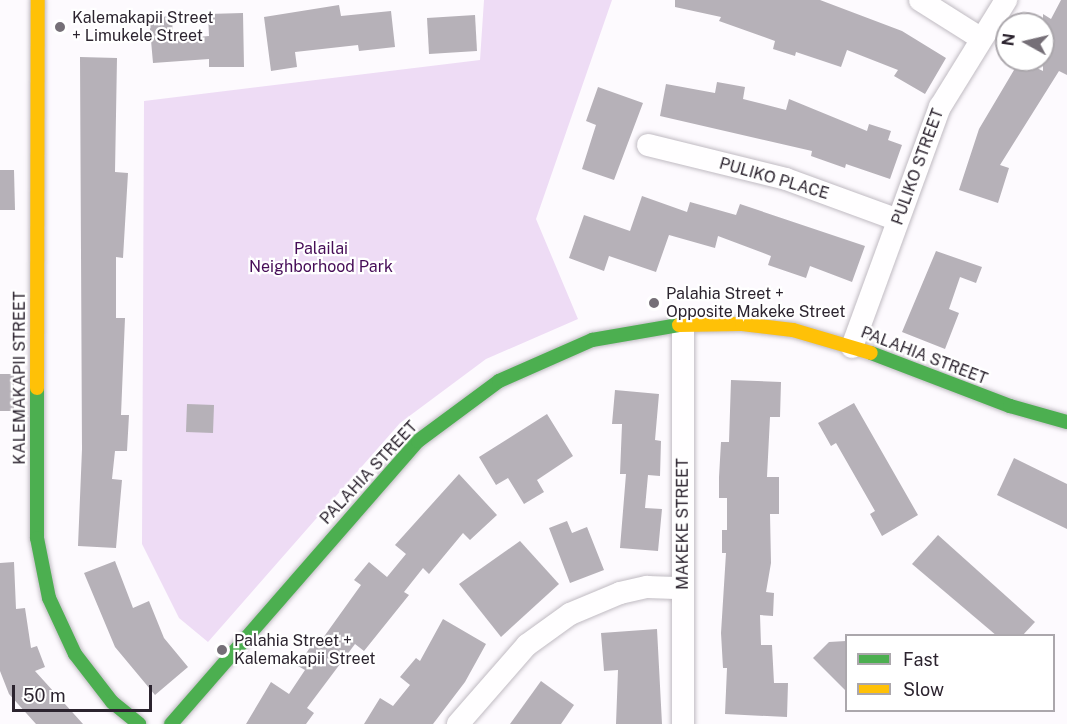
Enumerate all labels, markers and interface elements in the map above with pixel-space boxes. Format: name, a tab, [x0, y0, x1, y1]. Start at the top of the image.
place label: Kalemakapii Street + Limukele Street	[72, 8, 214, 46]
north arrow	[995, 12, 1055, 72]
marker: Kalemakapii Street + Limukele Street	[53, 20, 67, 34]
text: N	[998, 32, 1019, 47]
street label: PULIKO STREET	[888, 106, 948, 228]
street label: PULIKO PLACE	[717, 154, 831, 204]
park label: Palailai Neighborhood Park	[249, 239, 393, 277]
place label: Palahia Street + Opposite Makeke Street	[666, 284, 846, 322]
street label: KALEMAKAPII STREET	[10, 291, 30, 465]
marker: Palahia Street + Opposite Makeke Street	[647, 296, 661, 310]
street label: PALAHIA STREET	[858, 323, 990, 389]
street label: PALAHIA STREET	[316, 417, 422, 529]
street label: MAKEKE STREET	[673, 458, 693, 590]
place label: Palahia Street + Kalemakapii Street	[234, 631, 376, 669]
legend	[845, 634, 1055, 712]
marker: Palahia Street + Kalemakapii Street	[215, 643, 229, 657]
text: Fast	[903, 649, 939, 670]
scale bar	[15, 673, 154, 711]
text: Slow	[903, 679, 944, 700]
text: 50 m	[23, 685, 66, 706]

